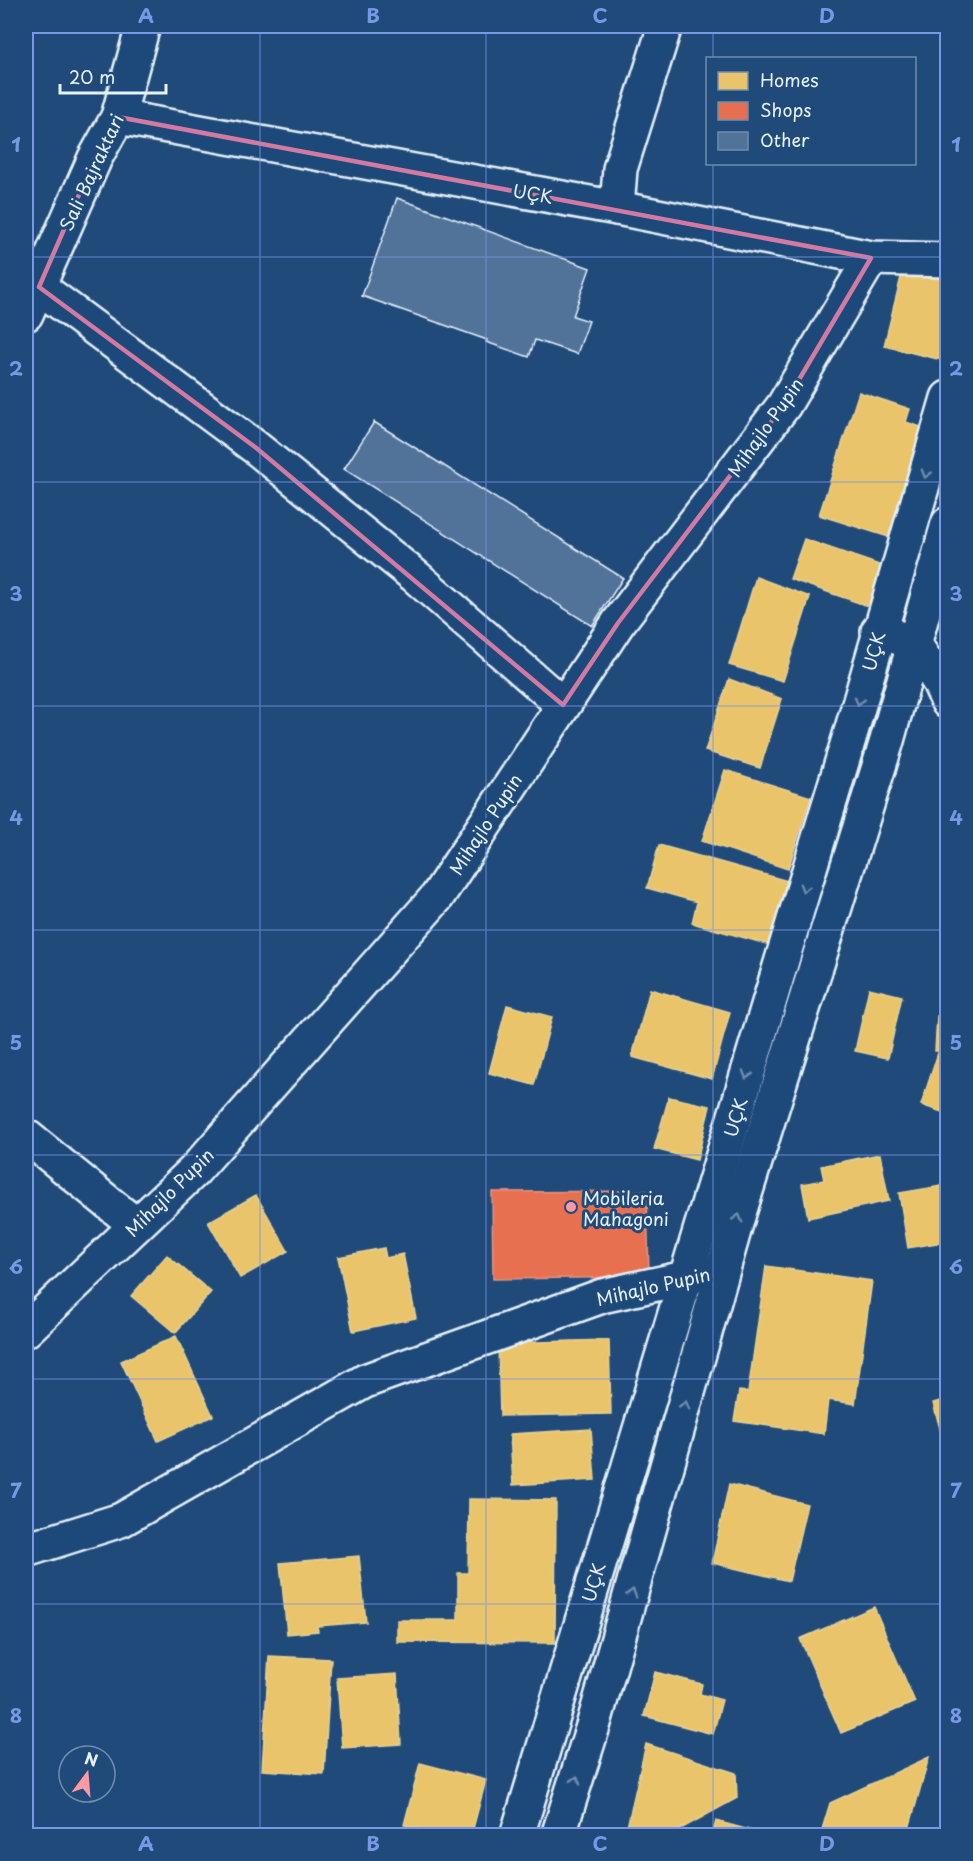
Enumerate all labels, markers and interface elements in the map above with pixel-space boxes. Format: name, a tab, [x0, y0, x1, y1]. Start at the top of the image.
text: A	[138, 0, 154, 30]
text: B	[366, 0, 380, 30]
text: C	[592, 0, 608, 30]
text: D	[819, 0, 835, 30]
scale bar	[60, 57, 166, 95]
legend	[706, 57, 916, 165]
text: 20 m	[69, 63, 115, 90]
text: Homes	[760, 66, 818, 93]
text: Shops	[760, 96, 811, 123]
street label: Sali Bajraktari	[52, 109, 130, 235]
text: Other	[760, 126, 810, 153]
text: 1	[11, 129, 21, 159]
text: 1	[951, 129, 961, 159]
street label: UÇK	[511, 176, 555, 210]
text: 2	[9, 353, 23, 383]
text: 2	[949, 353, 963, 383]
street label: Mihajlo Pupin	[721, 372, 809, 482]
one-way arrow	[921, 468, 933, 479]
text: 3	[9, 578, 23, 608]
text: 3	[949, 578, 963, 608]
street label: UÇK	[854, 628, 892, 674]
one-way arrow	[854, 696, 867, 706]
street label: Mihajlo Pupin	[442, 768, 528, 880]
text: 4	[9, 802, 23, 832]
text: 4	[949, 802, 963, 832]
one-way arrow	[799, 882, 811, 893]
text: 5	[10, 1027, 22, 1057]
text: 5	[950, 1027, 962, 1057]
one-way arrow	[742, 1069, 754, 1080]
street label: UÇK	[716, 1094, 754, 1140]
street label: Mihajlo Pupin	[118, 1141, 220, 1243]
place label: Mobileria Mahagoni	[583, 1184, 669, 1232]
marker: Mobileria Mahagoni	[564, 1200, 578, 1214]
one-way arrow	[731, 1213, 744, 1223]
text: 6	[9, 1251, 23, 1281]
text: 6	[949, 1251, 963, 1281]
street label: Mihajlo Pupin	[593, 1260, 713, 1312]
one-way arrow	[678, 1400, 690, 1411]
text: 7	[10, 1475, 22, 1505]
text: 7	[950, 1475, 962, 1505]
street label: UÇK	[574, 1559, 612, 1605]
one-way arrow	[624, 1588, 637, 1598]
text: 8	[10, 1700, 22, 1730]
text: 8	[950, 1700, 962, 1730]
north arrow	[57, 1744, 117, 1804]
text: N	[82, 1745, 101, 1772]
one-way arrow	[569, 1775, 581, 1786]
text: A	[138, 1828, 154, 1858]
text: B	[366, 1828, 380, 1858]
text: C	[592, 1828, 608, 1858]
text: D	[819, 1828, 835, 1858]

